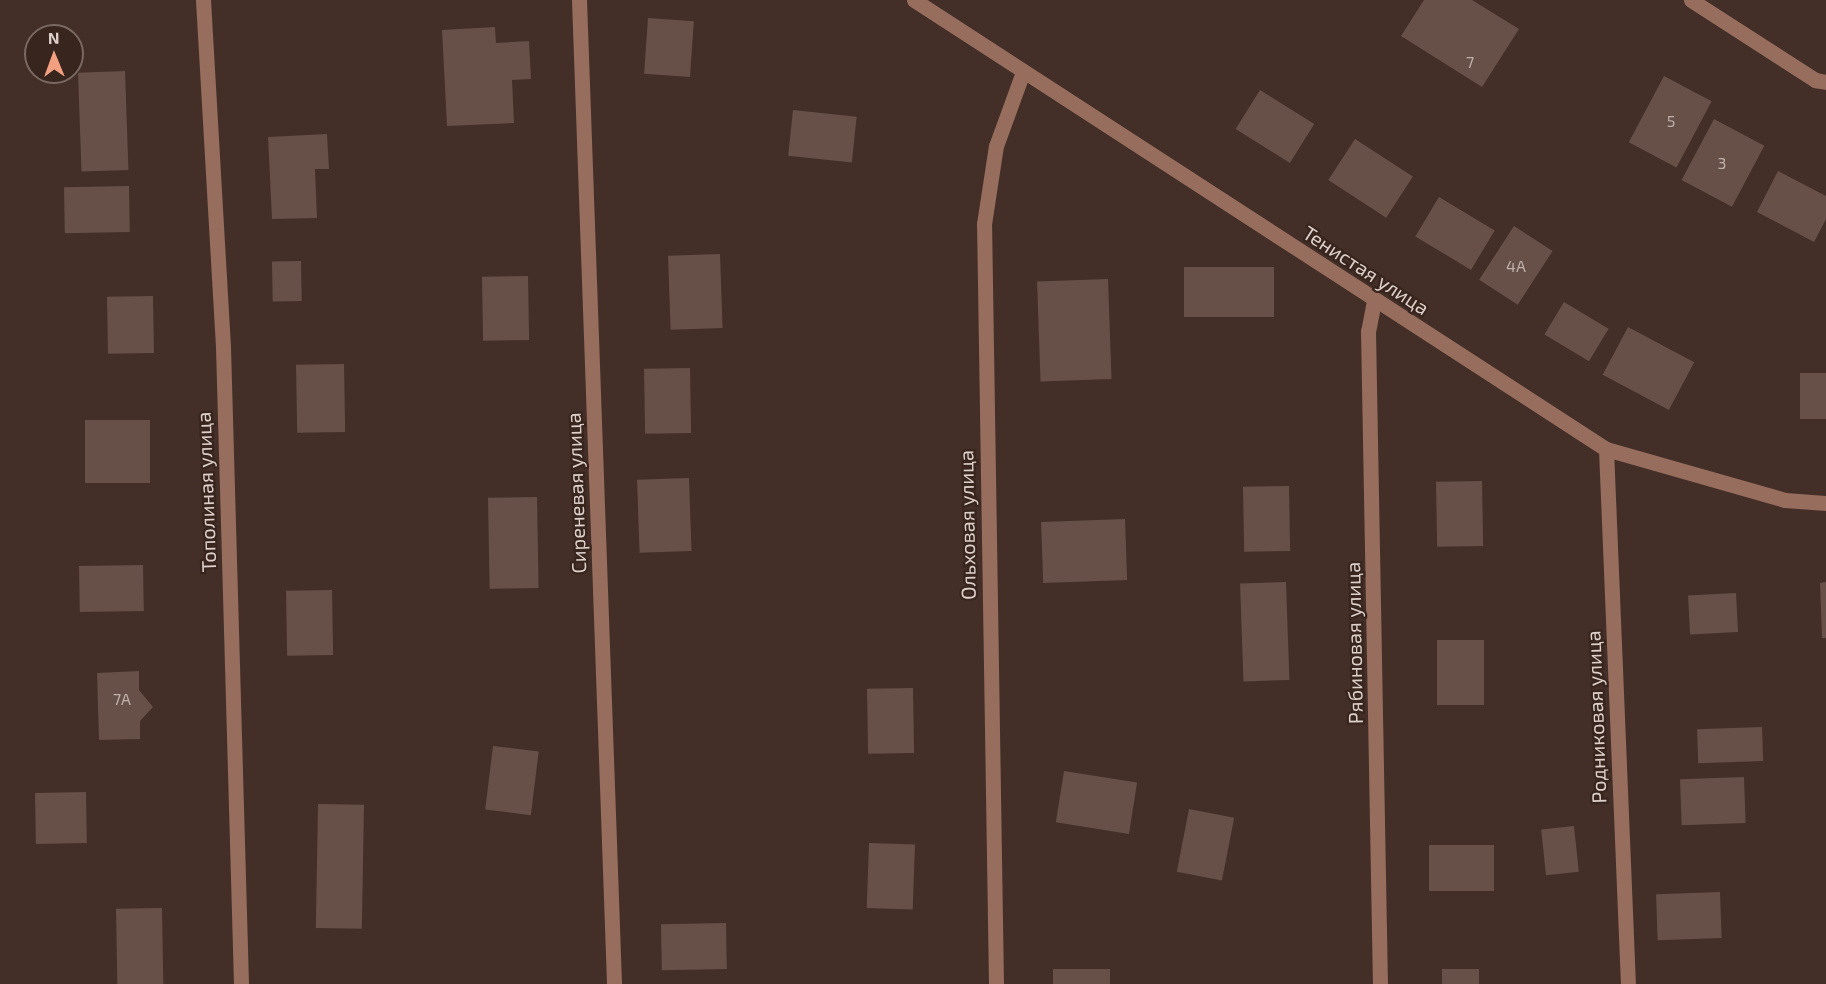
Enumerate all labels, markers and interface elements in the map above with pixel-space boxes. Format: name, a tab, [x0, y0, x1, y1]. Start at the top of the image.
north arrow	[24, 24, 84, 84]
text: N	[48, 28, 60, 47]
house number: 7	[1466, 52, 1474, 72]
house number: 5	[1667, 111, 1675, 131]
house number: 3	[1718, 153, 1726, 173]
street label: Тенистая улица	[1298, 220, 1434, 320]
house number: 4А	[1506, 256, 1526, 276]
street label: Тополиная улица	[191, 411, 221, 573]
street label: Сиреневая улица	[561, 412, 591, 574]
street label: Ольховая улица	[954, 450, 980, 600]
street label: Рябиновая улица	[1341, 562, 1367, 724]
street label: Родниковая улица	[1581, 630, 1611, 804]
house number: 7А	[113, 689, 131, 709]

